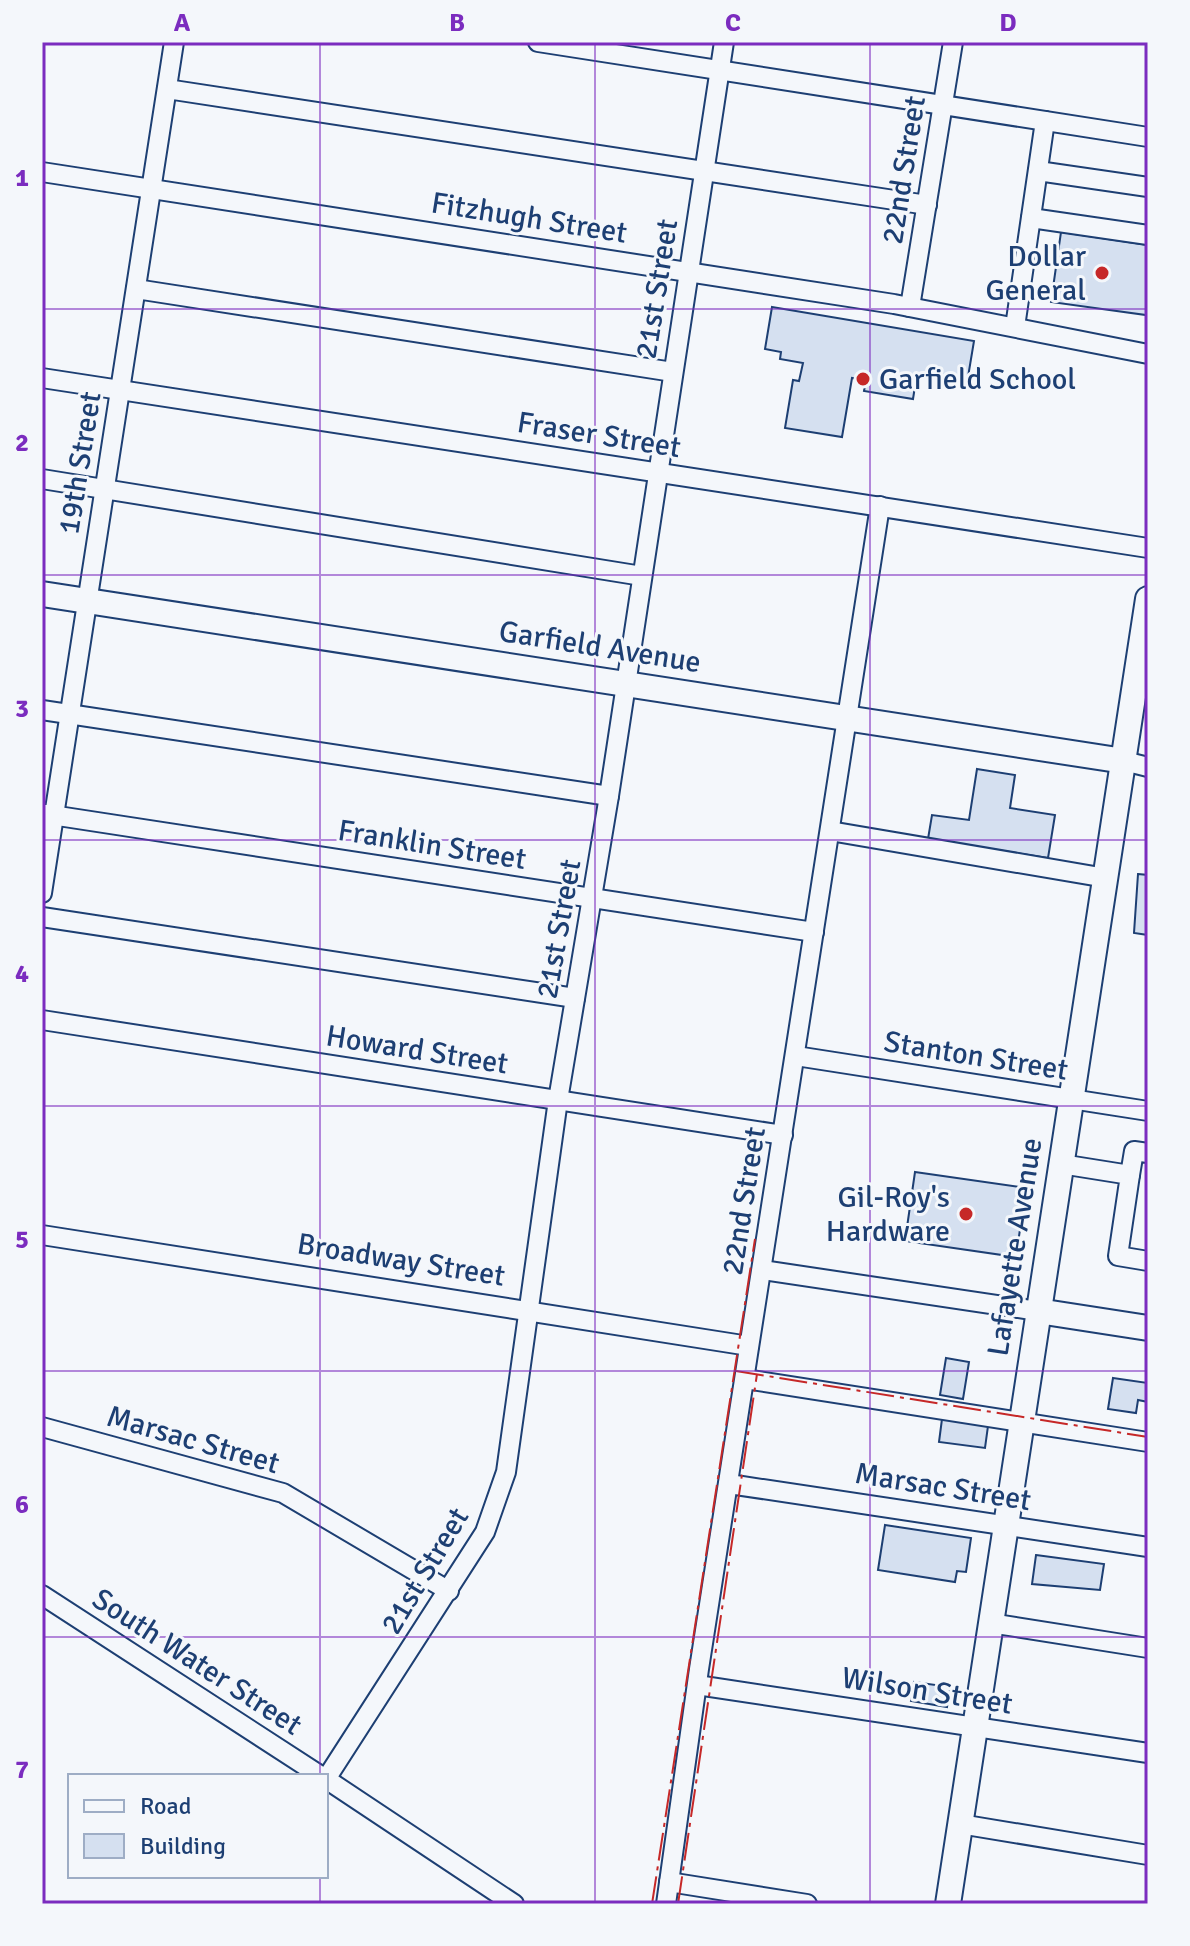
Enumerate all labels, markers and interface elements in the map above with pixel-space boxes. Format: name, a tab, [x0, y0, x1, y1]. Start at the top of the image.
text: A	[174, 7, 191, 39]
text: B	[449, 7, 465, 39]
text: C	[725, 7, 741, 39]
text: D	[999, 7, 1017, 39]
street label: 22nd Street	[874, 93, 934, 247]
text: 1	[15, 162, 29, 194]
street label: Fitzhugh Street	[428, 184, 630, 252]
street label: 21st Street	[628, 217, 686, 361]
place label: Dollar General	[985, 238, 1086, 309]
marker: Dollar General	[1093, 264, 1111, 282]
place label: Garfield School	[879, 361, 1076, 398]
marker: Garfield School	[854, 370, 872, 388]
street label: 19th Street	[50, 389, 110, 537]
street label: Fraser Street	[515, 404, 683, 466]
text: 2	[15, 427, 29, 459]
street label: Garfield Avenue	[496, 613, 704, 681]
text: 3	[15, 693, 29, 725]
street label: Franklin Street	[335, 812, 529, 878]
street label: 21st Street	[529, 856, 589, 1002]
text: 4	[15, 958, 29, 990]
street label: Howard Street	[323, 1017, 511, 1083]
street label: Stanton Street	[881, 1023, 1071, 1089]
street label: 22nd Street	[714, 1124, 774, 1278]
street label: Lafayette Avenue	[979, 1135, 1051, 1359]
place label: Gil-Roy's Hardware	[826, 1179, 950, 1250]
marker: Gil-Roy's Hardware	[957, 1205, 975, 1223]
text: 5	[15, 1224, 29, 1256]
street label: Broadway Street	[295, 1225, 507, 1295]
street label: Marsac Street	[103, 1398, 283, 1482]
street label: Marsac Street	[852, 1455, 1034, 1519]
text: 6	[15, 1489, 29, 1521]
street label: 21st Street	[373, 1501, 477, 1641]
street label: South Water Street	[85, 1580, 309, 1744]
street label: Wilson Street	[839, 1659, 1015, 1723]
text: 7	[15, 1754, 29, 1786]
legend	[68, 1774, 328, 1878]
text: Road	[140, 1791, 191, 1821]
text: Building	[140, 1831, 226, 1861]

